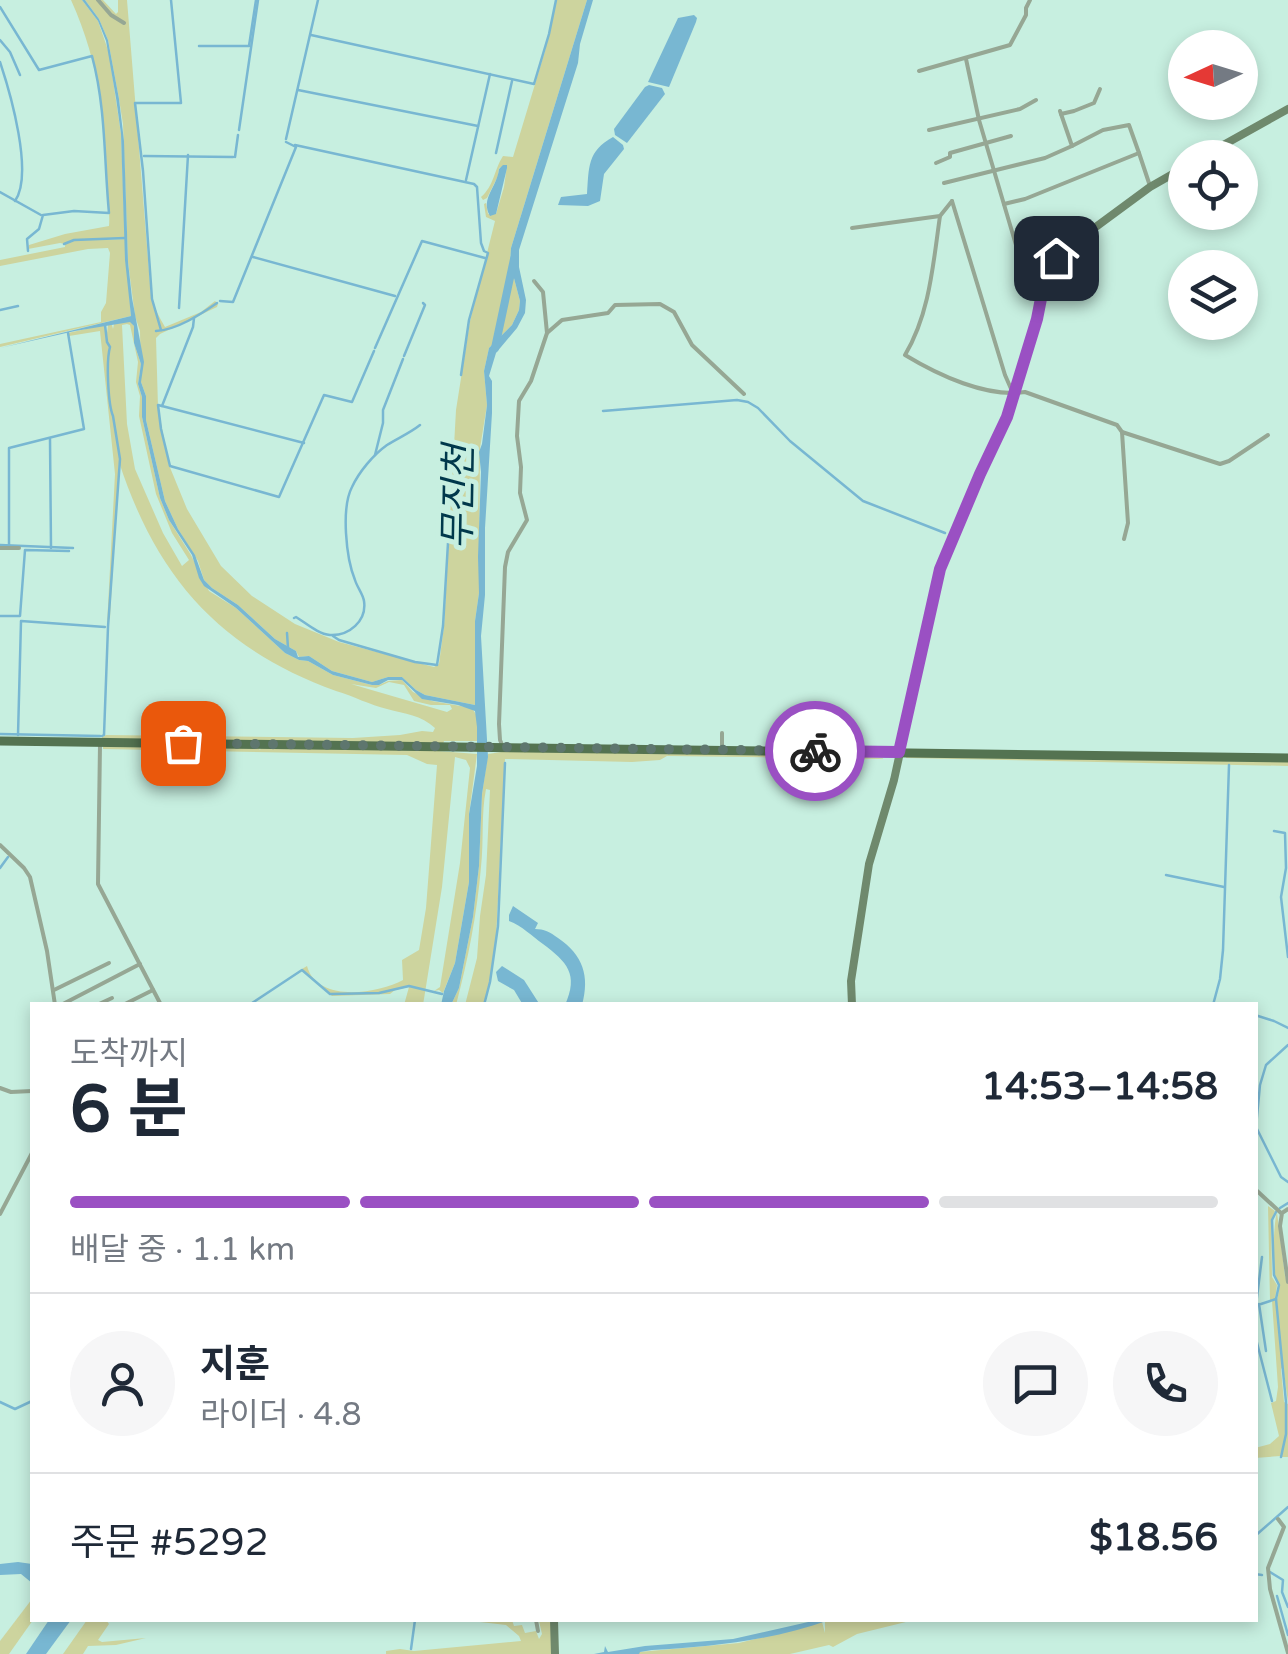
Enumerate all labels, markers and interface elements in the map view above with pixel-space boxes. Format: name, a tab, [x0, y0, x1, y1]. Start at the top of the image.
north arrow	[1168, 30, 1258, 120]
map controls	[1168, 30, 1258, 340]
button: locate	[1168, 140, 1258, 230]
pin	[1014, 216, 1099, 301]
icon: home	[1029, 231, 1084, 286]
button: layers	[1168, 250, 1258, 340]
water label: 무진천	[435, 440, 483, 550]
pin	[141, 701, 226, 786]
courier	[765, 701, 865, 801]
icon: bag	[156, 716, 211, 771]
icon: bike	[788, 724, 843, 779]
text: 도착까지	[70, 1035, 188, 1073]
text: 14:53–14:58	[981, 1064, 1218, 1110]
text: 6 분	[70, 1071, 188, 1150]
text: 배달 중 · 1.1 km	[70, 1231, 295, 1269]
button: person	[70, 1331, 175, 1436]
button: chat	[983, 1331, 1088, 1436]
button: phone	[1113, 1331, 1218, 1436]
text: 지훈	[200, 1342, 270, 1388]
text: 라이더 · 4.8	[200, 1396, 362, 1434]
text: $18.56	[1089, 1515, 1218, 1561]
text: 주문 #5292	[70, 1520, 269, 1566]

